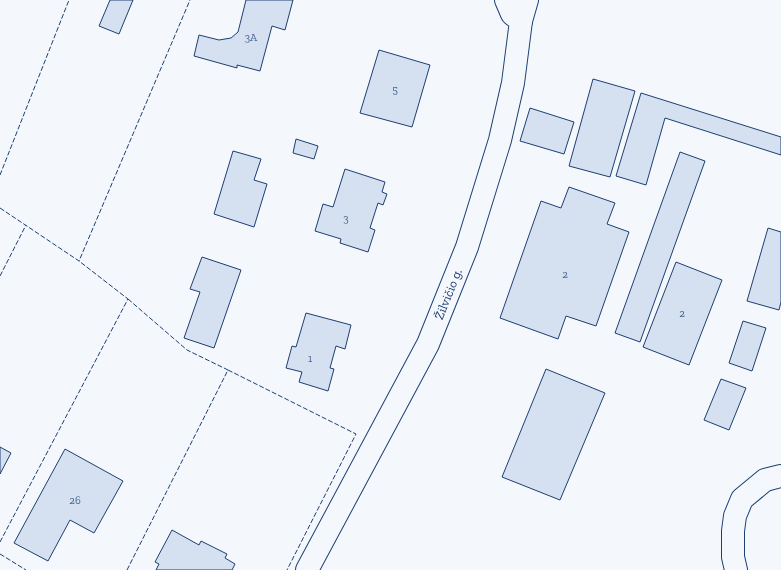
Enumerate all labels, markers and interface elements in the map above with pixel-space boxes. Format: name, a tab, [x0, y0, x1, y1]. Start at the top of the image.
house number: 3A	[245, 31, 258, 44]
house number: 5	[392, 83, 398, 96]
house number: 3	[343, 212, 349, 225]
street label: Žilvičio g.	[431, 266, 465, 322]
house number: 2	[562, 268, 568, 281]
house number: 2	[679, 307, 685, 320]
house number: 1	[308, 352, 313, 365]
house number: 26	[69, 494, 81, 507]

